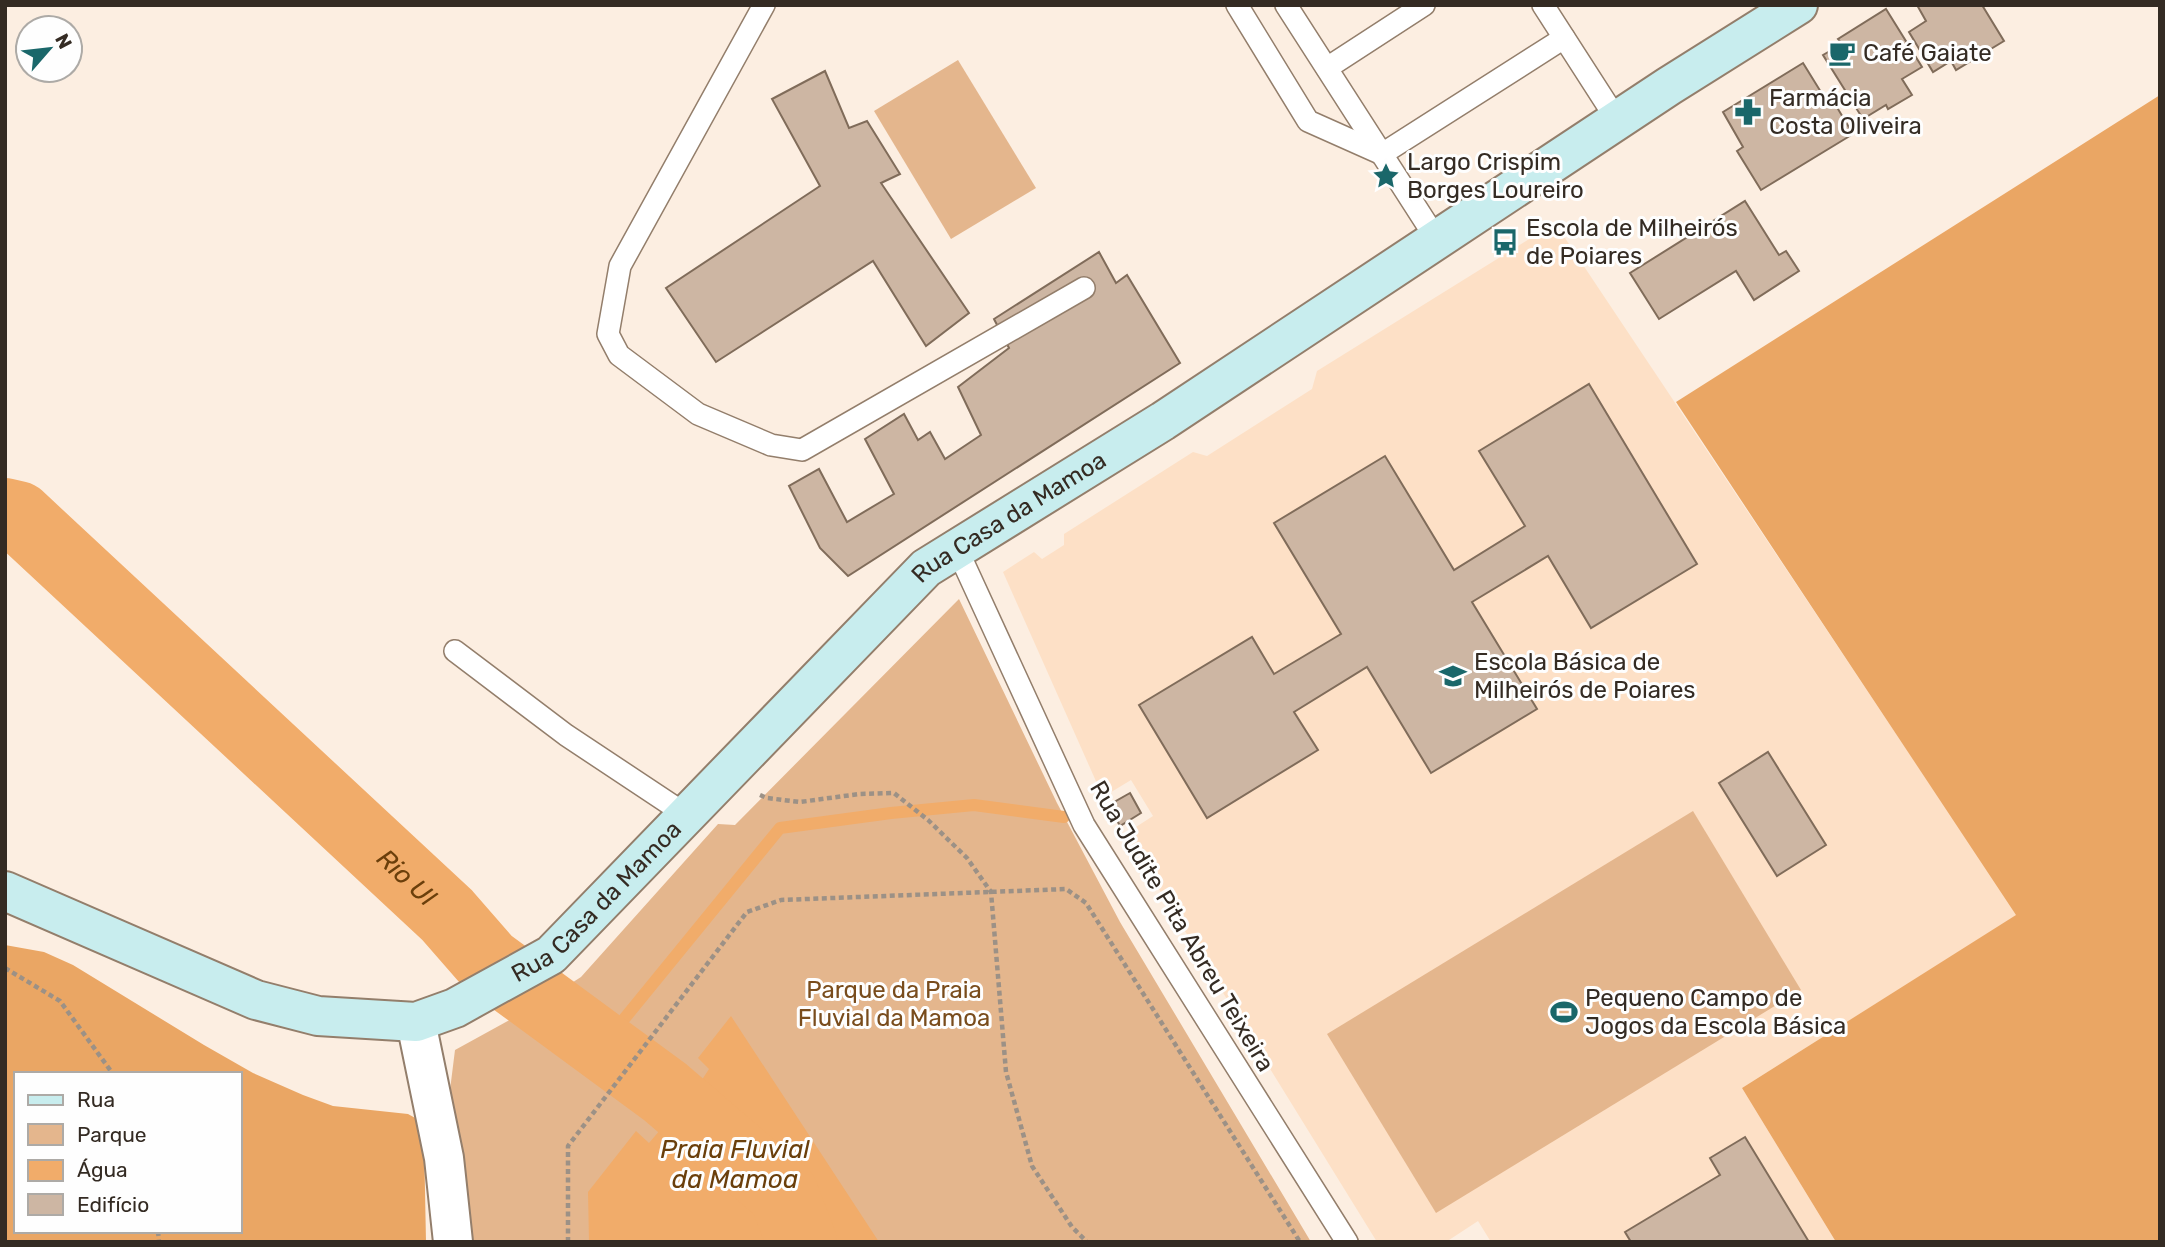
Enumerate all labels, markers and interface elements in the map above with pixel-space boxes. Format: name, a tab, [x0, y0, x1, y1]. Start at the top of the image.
north arrow	[14, 14, 84, 84]
text: N	[50, 30, 77, 53]
cafe icon: Café Gaiate	[1827, 38, 1857, 68]
place label: Café Gaiate	[1863, 39, 1992, 67]
place label: Farmácia Costa Oliveira	[1769, 84, 1922, 140]
pharmacy icon: Farmácia Costa Oliveira	[1733, 97, 1763, 127]
place label: Largo Crispim Borges Loureiro	[1407, 148, 1584, 204]
place icon: Largo Crispim Borges Loureiro	[1371, 161, 1401, 191]
place label: Escola de Milheirós de Poiares	[1526, 214, 1738, 270]
bus stop icon: Escola de Milheirós de Poiares	[1490, 227, 1520, 257]
street label: Rua Casa da Mamoa	[906, 446, 1111, 588]
place label: Escola Básica de Milheirós de Poiares	[1474, 648, 1696, 704]
school or university icon: Escola Básica de Milheirós de Poiares	[1438, 661, 1468, 691]
street label: Rua Judite Pita Abreu Teixeira	[1084, 776, 1280, 1076]
street label: Rua Casa da Mamoa	[507, 815, 687, 988]
water label: Rio Ul	[371, 842, 443, 913]
park label: Parque da Praia Fluvial da Mamoa	[798, 976, 990, 1032]
place label: Pequeno Campo de Jogos da Escola Básica	[1585, 984, 1846, 1040]
sports icon: Pequeno Campo de Jogos da Escola Básica	[1549, 997, 1579, 1027]
legend	[14, 1072, 242, 1233]
text: Rua	[77, 1087, 115, 1112]
text: Parque	[77, 1122, 147, 1147]
water label: Praia Fluvial da Mamoa	[660, 1134, 810, 1195]
text: Água	[77, 1157, 128, 1182]
text: Edifício	[77, 1192, 149, 1217]

